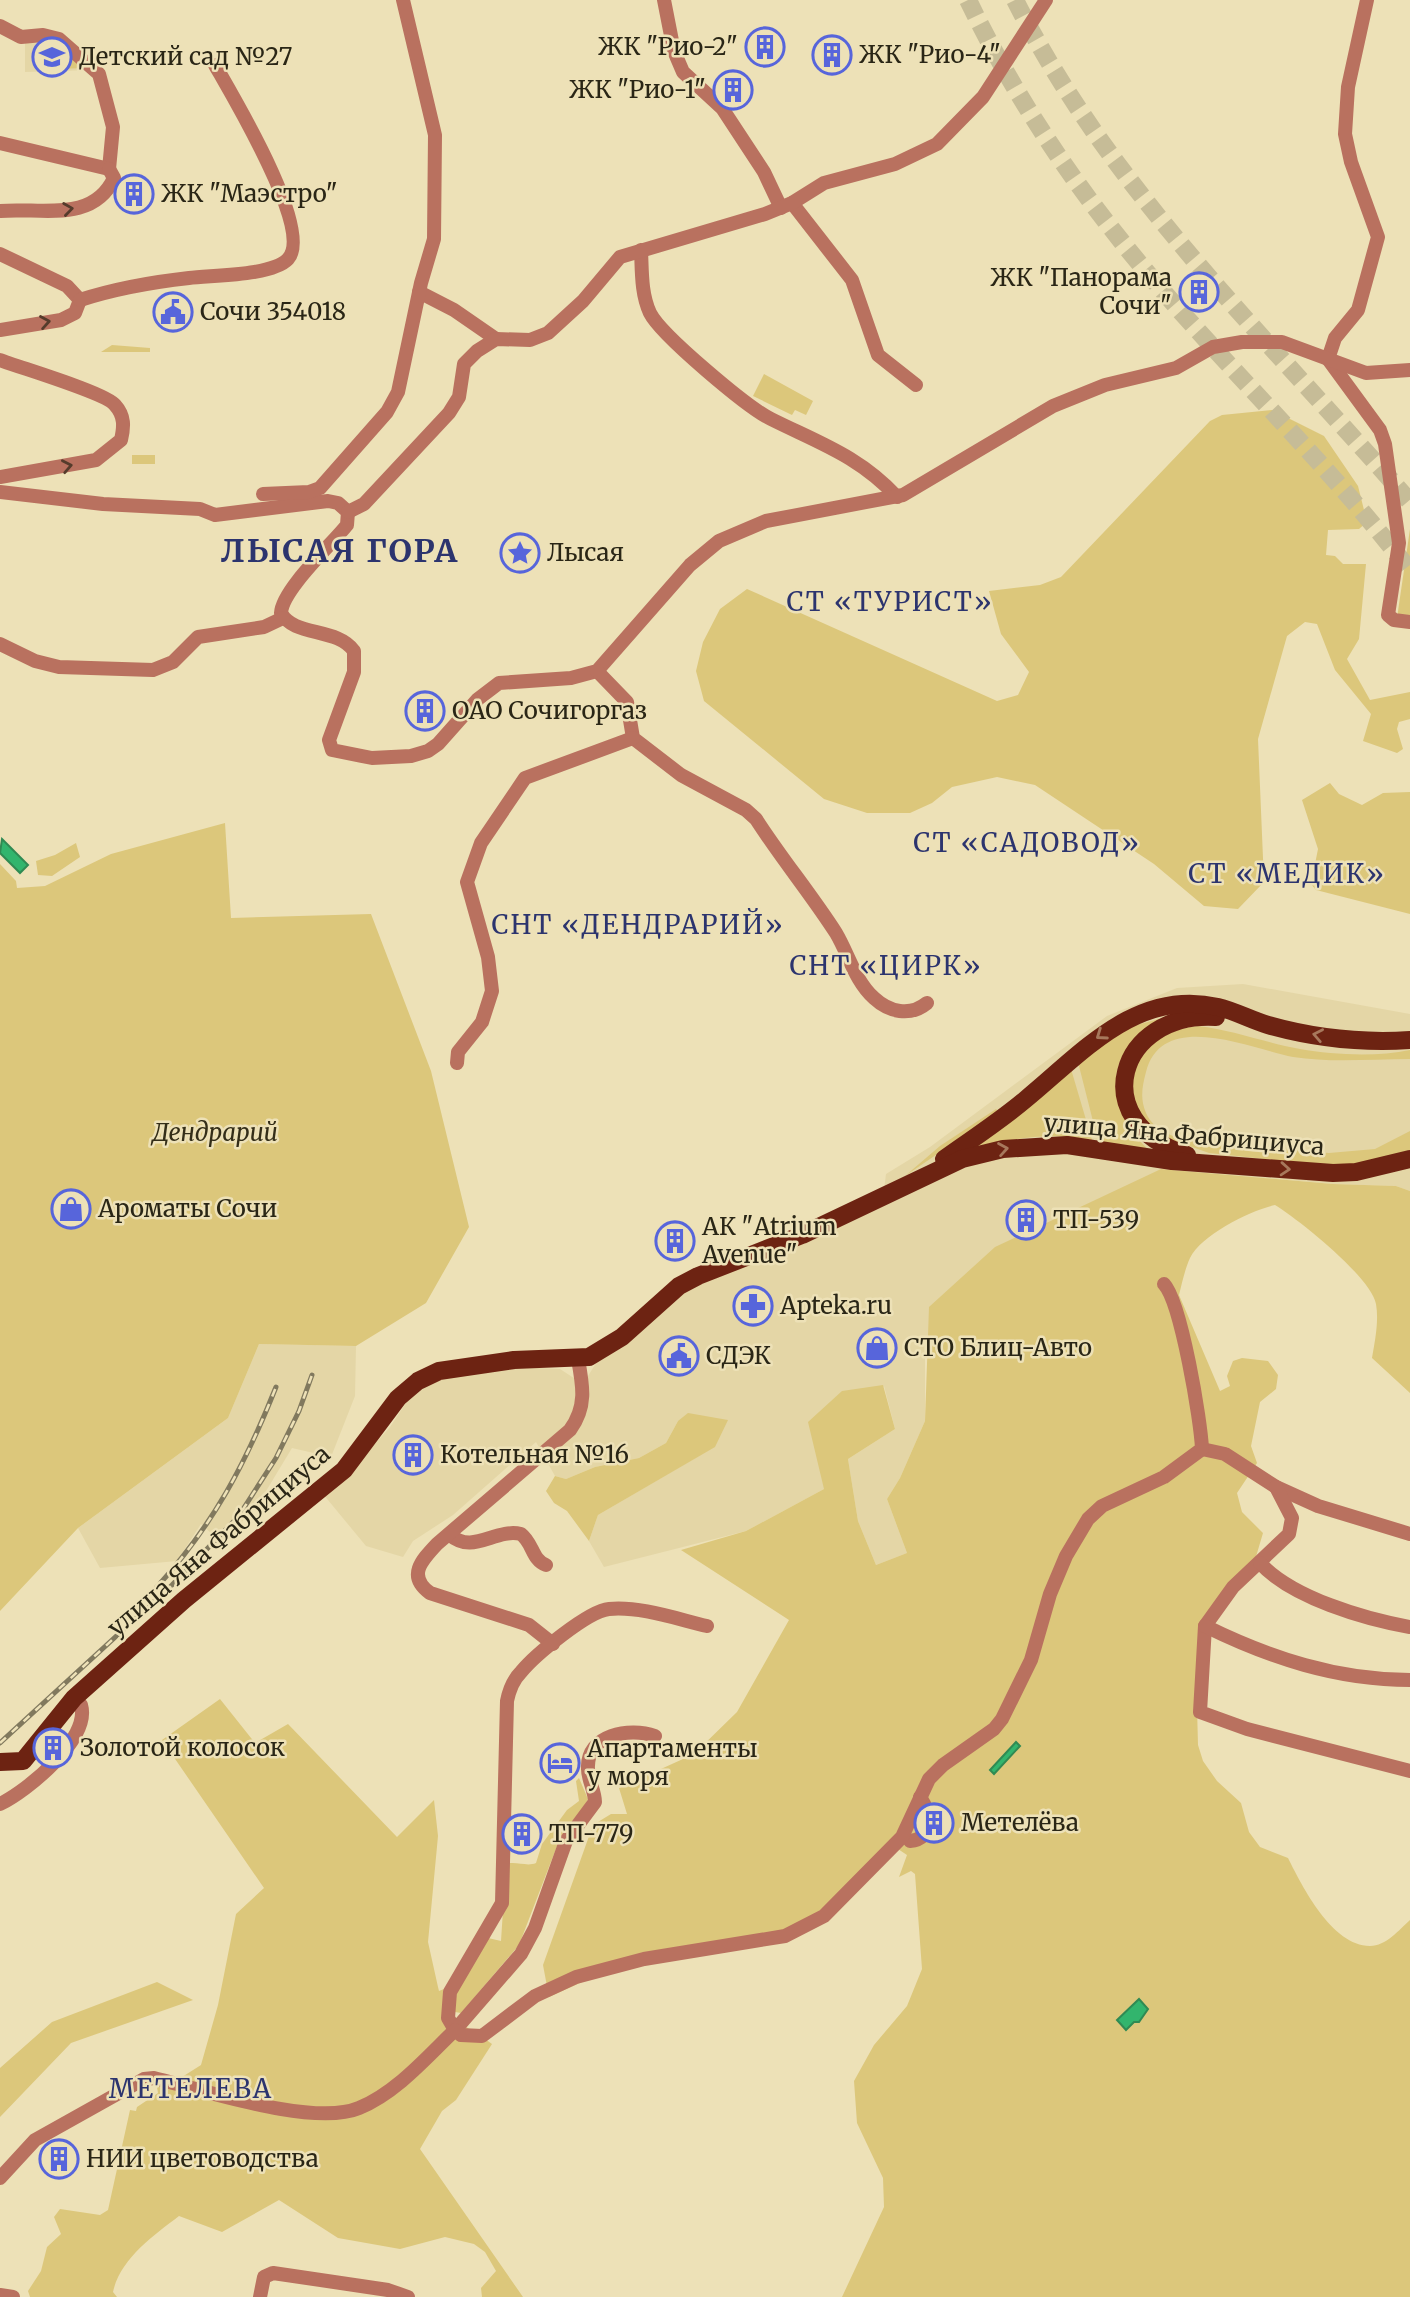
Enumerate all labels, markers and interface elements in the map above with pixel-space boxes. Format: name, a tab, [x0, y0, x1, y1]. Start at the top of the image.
building icon: ЖК "Рио-2"	[744, 26, 786, 68]
place label: ЖК "Рио-2"	[598, 31, 738, 62]
building icon: ЖК "Рио-4"	[811, 34, 853, 76]
school or university icon: Детский сад №27	[31, 36, 73, 78]
place label: ЖК "Рио-4"	[859, 39, 1001, 70]
place label: Детский сад №27	[79, 41, 292, 72]
building icon: ЖК "Рио-1"	[712, 69, 754, 111]
place label: ЖК "Рио-1"	[569, 74, 706, 105]
building icon: ЖК "Маэстро"	[113, 173, 155, 215]
place label: ЖК "Маэстро"	[161, 178, 338, 209]
one-way arrow	[62, 202, 74, 217]
place label: ЖК "Панорама Сочи"	[990, 262, 1172, 321]
building icon: ЖК "Панорама Сочи"	[1178, 271, 1220, 313]
public building icon: Сочи 354018	[152, 291, 194, 333]
place label: Сочи 354018	[200, 296, 346, 327]
one-way arrow	[39, 315, 51, 330]
one-way arrow	[61, 460, 73, 475]
district label: ЛЫСАЯ ГОРА	[221, 531, 459, 571]
place icon: Лысая	[499, 532, 541, 574]
place label: Лысая	[547, 537, 624, 568]
district label: СТ «ТУРИСТ»	[786, 585, 994, 618]
building icon: ОАО Сочигоргаз	[404, 690, 446, 732]
place label: ОАО Сочигоргаз	[452, 695, 647, 726]
district label: СТ «САДОВОД»	[913, 826, 1141, 859]
district label: СТ «МЕДИК»	[1188, 857, 1386, 890]
district label: СНТ «ДЕНДРАРИЙ»	[491, 908, 785, 941]
district label: СНТ «ЦИРК»	[789, 949, 983, 982]
one-way arrow	[1096, 1027, 1109, 1039]
one-way arrow	[1312, 1029, 1324, 1044]
street label: улица Яна Фабрициуса	[1042, 1107, 1326, 1162]
park label: Дендрарий	[150, 1117, 278, 1148]
one-way arrow	[997, 1143, 1009, 1158]
one-way arrow	[1280, 1162, 1291, 1177]
shop icon: Ароматы Сочи	[50, 1188, 92, 1230]
place label: Ароматы Сочи	[97, 1193, 277, 1224]
building icon: ТП-539	[1005, 1199, 1047, 1241]
place label: ТП-539	[1053, 1204, 1139, 1235]
place label: АК "Atrium Avenue"	[701, 1211, 837, 1270]
building icon: АК "Atrium Avenue"	[654, 1220, 696, 1262]
pharmacy icon: Apteka.ru	[732, 1285, 774, 1327]
place label: Apteka.ru	[779, 1290, 892, 1321]
shop icon: СТО Блиц-Авто	[856, 1327, 898, 1369]
place label: СТО Блиц-Авто	[904, 1332, 1092, 1363]
public building icon: СДЭК	[658, 1335, 700, 1377]
place label: СДЭК	[706, 1340, 771, 1371]
building icon: Котельная №16	[392, 1434, 434, 1476]
street label: улица Яна Фабрициуса	[101, 1438, 337, 1643]
place label: Котельная №16	[440, 1439, 629, 1470]
building icon: Золотой колосок	[32, 1727, 74, 1769]
place label: Золотой колосок	[80, 1732, 285, 1763]
place label: Апартаменты у моря	[586, 1733, 758, 1792]
hotel icon: Апартаменты у моря	[539, 1742, 581, 1784]
building icon: Метелёва	[913, 1802, 955, 1844]
place label: Метелёва	[961, 1807, 1079, 1838]
building icon: ТП-779	[501, 1813, 543, 1855]
place label: ТП-779	[549, 1818, 634, 1849]
district label: МЕТЕЛЕВА	[109, 2072, 273, 2105]
building icon: НИИ цветоводства	[38, 2138, 80, 2180]
place label: НИИ цветоводства	[86, 2143, 319, 2174]

